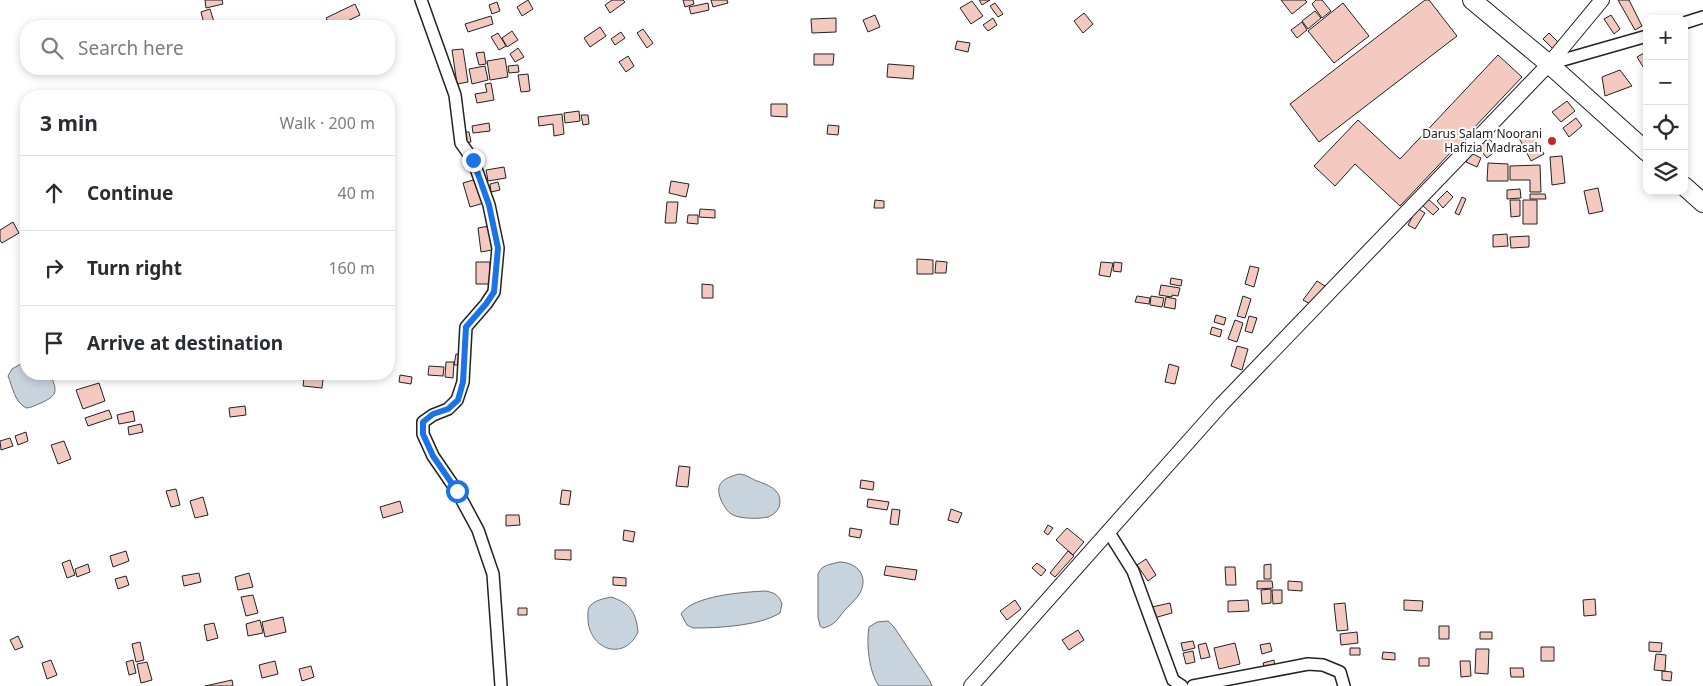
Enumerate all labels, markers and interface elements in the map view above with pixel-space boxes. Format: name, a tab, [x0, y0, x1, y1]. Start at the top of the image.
map controls	[1643, 15, 1688, 195]
button: +	[1643, 15, 1688, 60]
search box	[20, 20, 395, 75]
icon: search	[38, 34, 66, 62]
text: Search here	[78, 35, 184, 61]
button: −	[1643, 60, 1688, 105]
button: locate	[1643, 105, 1688, 150]
text: 3 min	[40, 109, 98, 137]
text: Walk · 200 m	[280, 112, 375, 134]
place label: Darus Salam Noorani Hafizia Madrasah	[1422, 125, 1542, 156]
marker: Darus Salam Noorani Hafizia Madrasah	[1546, 135, 1558, 147]
route end	[462, 149, 485, 172]
button: layers	[1643, 150, 1688, 195]
icon: ahead	[40, 179, 68, 207]
text: Continue	[87, 180, 173, 206]
text: 40 m	[338, 182, 375, 204]
icon: right	[40, 254, 68, 282]
text: Turn right	[87, 255, 182, 281]
text: 160 m	[328, 257, 375, 279]
icon: arrive	[40, 329, 68, 357]
text: Arrive at destination	[87, 330, 283, 356]
route start	[446, 480, 469, 503]

